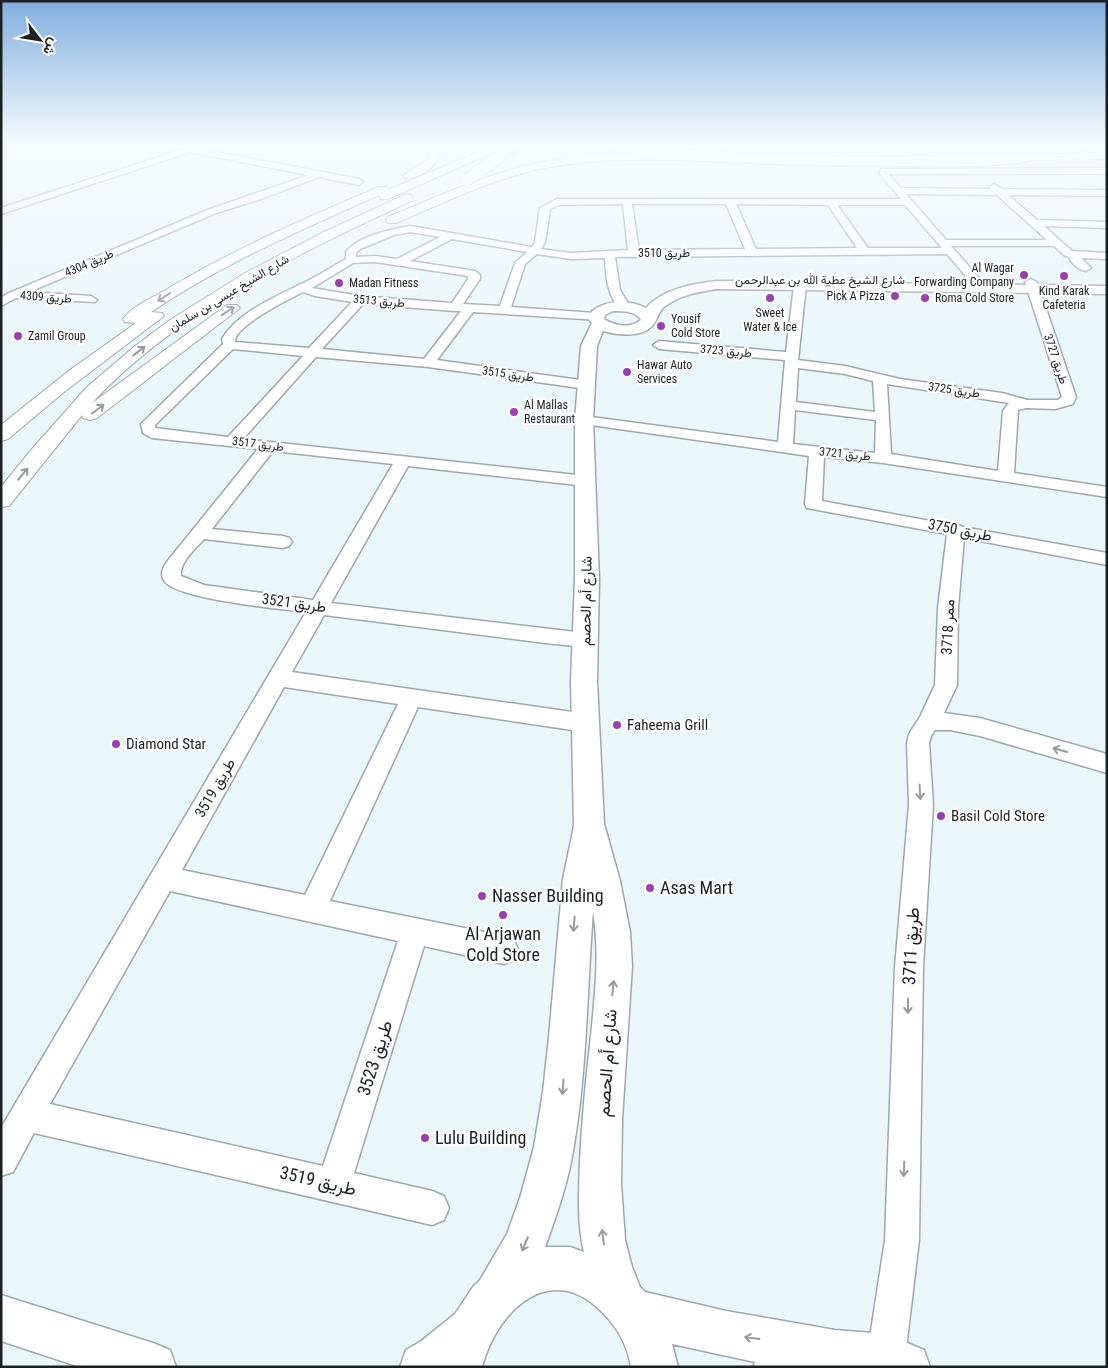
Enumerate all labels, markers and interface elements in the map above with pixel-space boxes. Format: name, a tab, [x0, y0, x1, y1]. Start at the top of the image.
north arrow	[15, 15, 65, 65]
text: ش	[39, 35, 62, 58]
street label: طريق 4304	[62, 246, 116, 281]
street label: طريق 3510	[638, 246, 690, 261]
street label: شارع الشيخ عيسى بن سلمان	[167, 252, 292, 336]
place label: Al Wagar Forwarding Company	[914, 261, 1014, 289]
marker: Al Wagar Forwarding Company	[1018, 269, 1030, 281]
marker: Kind Karak Cafeteria	[1058, 270, 1070, 282]
street label: شارع الشيخ عطية الله بن عبدالرحمن	[735, 273, 905, 289]
place label: Madan Fitness	[349, 276, 419, 290]
marker: Madan Fitness	[333, 277, 345, 289]
place label: Kind Karak Cafeteria	[1039, 284, 1090, 312]
street label: طريق 4309	[20, 288, 73, 307]
place label: Pick A Pizza	[827, 289, 885, 303]
marker: Pick A Pizza	[889, 290, 901, 302]
place label: Roma Cold Store	[935, 291, 1014, 305]
one-way arrow	[157, 292, 171, 302]
street label: طريق 3513	[352, 292, 406, 311]
marker: Sweet Water & Ice	[764, 292, 776, 304]
marker: Roma Cold Store	[919, 292, 931, 304]
one-way arrow	[221, 306, 235, 316]
place label: Sweet Water & Ice	[743, 306, 797, 334]
place label: Yousif Cold Store	[671, 312, 721, 340]
marker: Yousif Cold Store	[655, 320, 667, 332]
place label: Zamil Group	[28, 329, 86, 343]
marker: Zamil Group	[12, 330, 24, 342]
street label: طريق 3727	[1040, 332, 1071, 386]
street label: طريق 3723	[699, 342, 753, 361]
one-way arrow	[133, 345, 146, 356]
place label: Hawar Auto Services	[637, 358, 692, 386]
street label: طريق 3515	[481, 363, 535, 386]
marker: Hawar Auto Services	[621, 366, 633, 378]
street label: طريق 3725	[927, 379, 981, 402]
place label: Al Mallas Restaurant	[524, 398, 576, 426]
one-way arrow	[91, 403, 104, 414]
marker: Al Mallas Restaurant	[508, 406, 520, 418]
street label: طريق 3517	[231, 434, 285, 455]
street label: طريق 3721	[818, 444, 872, 465]
one-way arrow	[17, 468, 29, 481]
street label: طريق 3750	[926, 515, 994, 546]
street label: شارع أم الحصم	[576, 556, 598, 646]
street label: طريق 3521	[260, 590, 328, 617]
street label: ممر 3718	[938, 599, 958, 655]
place label: Faheema Grill	[627, 716, 708, 734]
marker: Faheema Grill	[611, 719, 623, 731]
place label: Diamond Star	[126, 735, 207, 753]
marker: Diamond Star	[110, 738, 122, 750]
one-way arrow	[1052, 745, 1068, 754]
street label: طريق 3519	[191, 755, 240, 821]
one-way arrow	[915, 783, 924, 799]
place label: Basil Cold Store	[951, 807, 1045, 825]
marker: Basil Cold Store	[935, 810, 947, 822]
place label: Asas Mart	[660, 877, 733, 898]
marker: Asas Mart	[644, 882, 656, 894]
place label: Nasser Building	[492, 885, 604, 906]
marker: Nasser Building	[476, 890, 488, 902]
street label: طريق 3711	[898, 907, 924, 985]
marker: Al Arjawan Cold Store	[497, 909, 509, 921]
one-way arrow	[570, 916, 579, 932]
place label: Al Arjawan Cold Store	[465, 923, 541, 965]
one-way arrow	[608, 980, 618, 996]
one-way arrow	[904, 998, 913, 1014]
street label: شارع أم الحصم	[592, 1008, 623, 1118]
street label: طريق 3523	[353, 1018, 397, 1098]
one-way arrow	[558, 1078, 567, 1094]
place label: Lulu Building	[435, 1127, 526, 1148]
marker: Lulu Building	[419, 1132, 431, 1144]
one-way arrow	[899, 1160, 908, 1176]
street label: طريق 3519	[278, 1162, 358, 1200]
one-way arrow	[598, 1230, 608, 1246]
one-way arrow	[520, 1236, 529, 1251]
one-way arrow	[745, 1333, 761, 1343]

